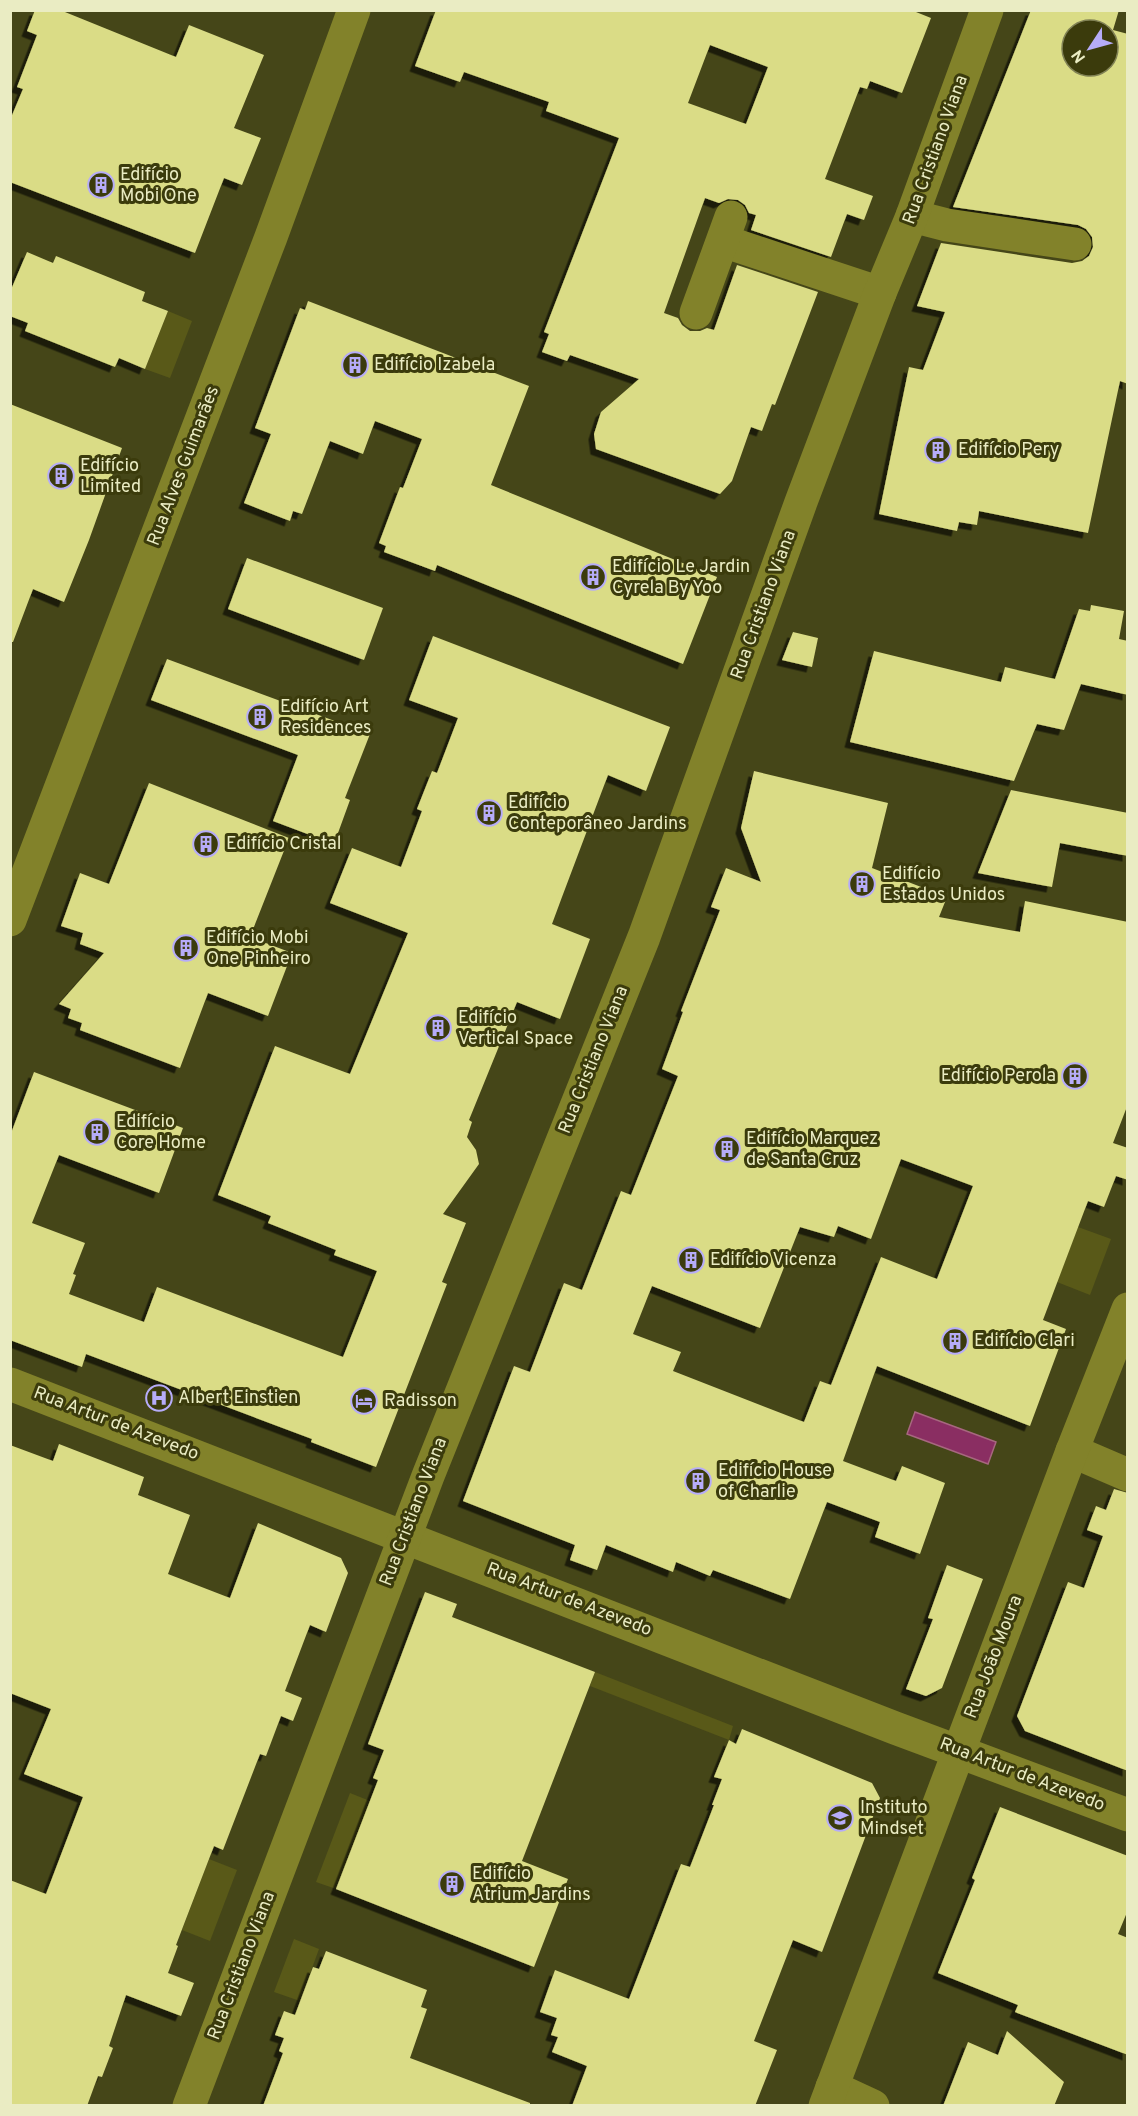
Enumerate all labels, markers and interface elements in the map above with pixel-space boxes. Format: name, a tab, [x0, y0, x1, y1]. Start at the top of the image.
north arrow	[1060, 18, 1120, 78]
text: N	[1068, 45, 1091, 66]
street label: Rua Cristiano Viana	[898, 72, 974, 228]
place label: Edifício Mobi One	[120, 164, 197, 208]
building icon: Edifício Mobi One	[86, 170, 116, 200]
building icon: Edifício Izabela	[340, 350, 370, 380]
place label: Edifício Izabela	[374, 354, 495, 377]
street label: Rua Alves Guimarães	[143, 383, 225, 549]
building icon: Edifício Pery	[923, 435, 953, 465]
place label: Edifício Pery	[958, 439, 1059, 462]
place label: Edifício Limited	[80, 455, 141, 499]
building icon: Edifício Limited	[46, 461, 76, 491]
street label: Rua Cristiano Viana	[726, 527, 802, 683]
place label: Edifício Le Jardin Cyrela By Yoo	[612, 556, 750, 600]
building icon: Edifício Le Jardin Cyrela By Yoo	[578, 562, 608, 592]
place label: Edifício Art Residences	[280, 696, 372, 740]
building icon: Edifício Art Residences	[245, 702, 275, 732]
place label: Edifício Conteporâneo Jardins	[508, 792, 687, 836]
building icon: Edifício Conteporâneo Jardins	[474, 798, 504, 828]
building icon: Edifício Cristal	[191, 829, 221, 859]
place label: Edifício Cristal	[226, 833, 341, 856]
place label: Edifício Estados Unidos	[882, 863, 1005, 907]
building icon: Edifício Estados Unidos	[847, 869, 877, 899]
place label: Edifício Mobi One Pinheiro	[206, 927, 311, 971]
building icon: Edifício Mobi One Pinheiro	[171, 933, 201, 963]
street label: Rua Cristiano Viana	[554, 983, 634, 1137]
place label: Edifício Vertical Space	[458, 1007, 573, 1051]
building icon: Edifício Vertical Space	[423, 1013, 453, 1043]
building icon: Edifício Perola	[1060, 1061, 1090, 1091]
place label: Edifício Perola	[941, 1065, 1056, 1088]
place label: Edifício Core Home	[116, 1111, 206, 1155]
building icon: Edifício Core Home	[82, 1117, 112, 1147]
place label: Edifício Marquez de Santa Cruz	[746, 1128, 878, 1172]
building icon: Edifício Marquez de Santa Cruz	[712, 1134, 742, 1164]
building icon: Edifício Vicenza	[676, 1245, 706, 1275]
place label: Edifício Vicenza	[710, 1249, 837, 1272]
building icon: Edifício Clari	[940, 1326, 970, 1356]
place label: Edifício Clari	[974, 1330, 1075, 1353]
street label: Rua Artur de Azevedo	[30, 1382, 202, 1466]
hospital icon: Albert Einstien	[144, 1383, 174, 1413]
hotel icon: Radisson	[349, 1386, 379, 1416]
place label: Albert Einstien	[178, 1387, 298, 1410]
place label: Radisson	[384, 1390, 457, 1413]
street label: Rua Cristiano Viana	[375, 1434, 453, 1590]
place label: Edifício House of Charlie	[718, 1460, 832, 1504]
building icon: Edifício House of Charlie	[683, 1466, 713, 1496]
street label: Rua Artur de Azevedo	[483, 1558, 655, 1642]
street label: Rua João Moura	[960, 1592, 1028, 1722]
street label: Rua Artur de Azevedo	[936, 1733, 1108, 1817]
place label: Instituto Mindset	[860, 1797, 928, 1841]
school or university icon: Instituto Mindset	[825, 1803, 855, 1833]
place label: Edifício Atrium Jardins	[472, 1863, 591, 1907]
building icon: Edifício Atrium Jardins	[437, 1869, 467, 1899]
street label: Rua Cristiano Viana	[203, 1888, 281, 2044]

